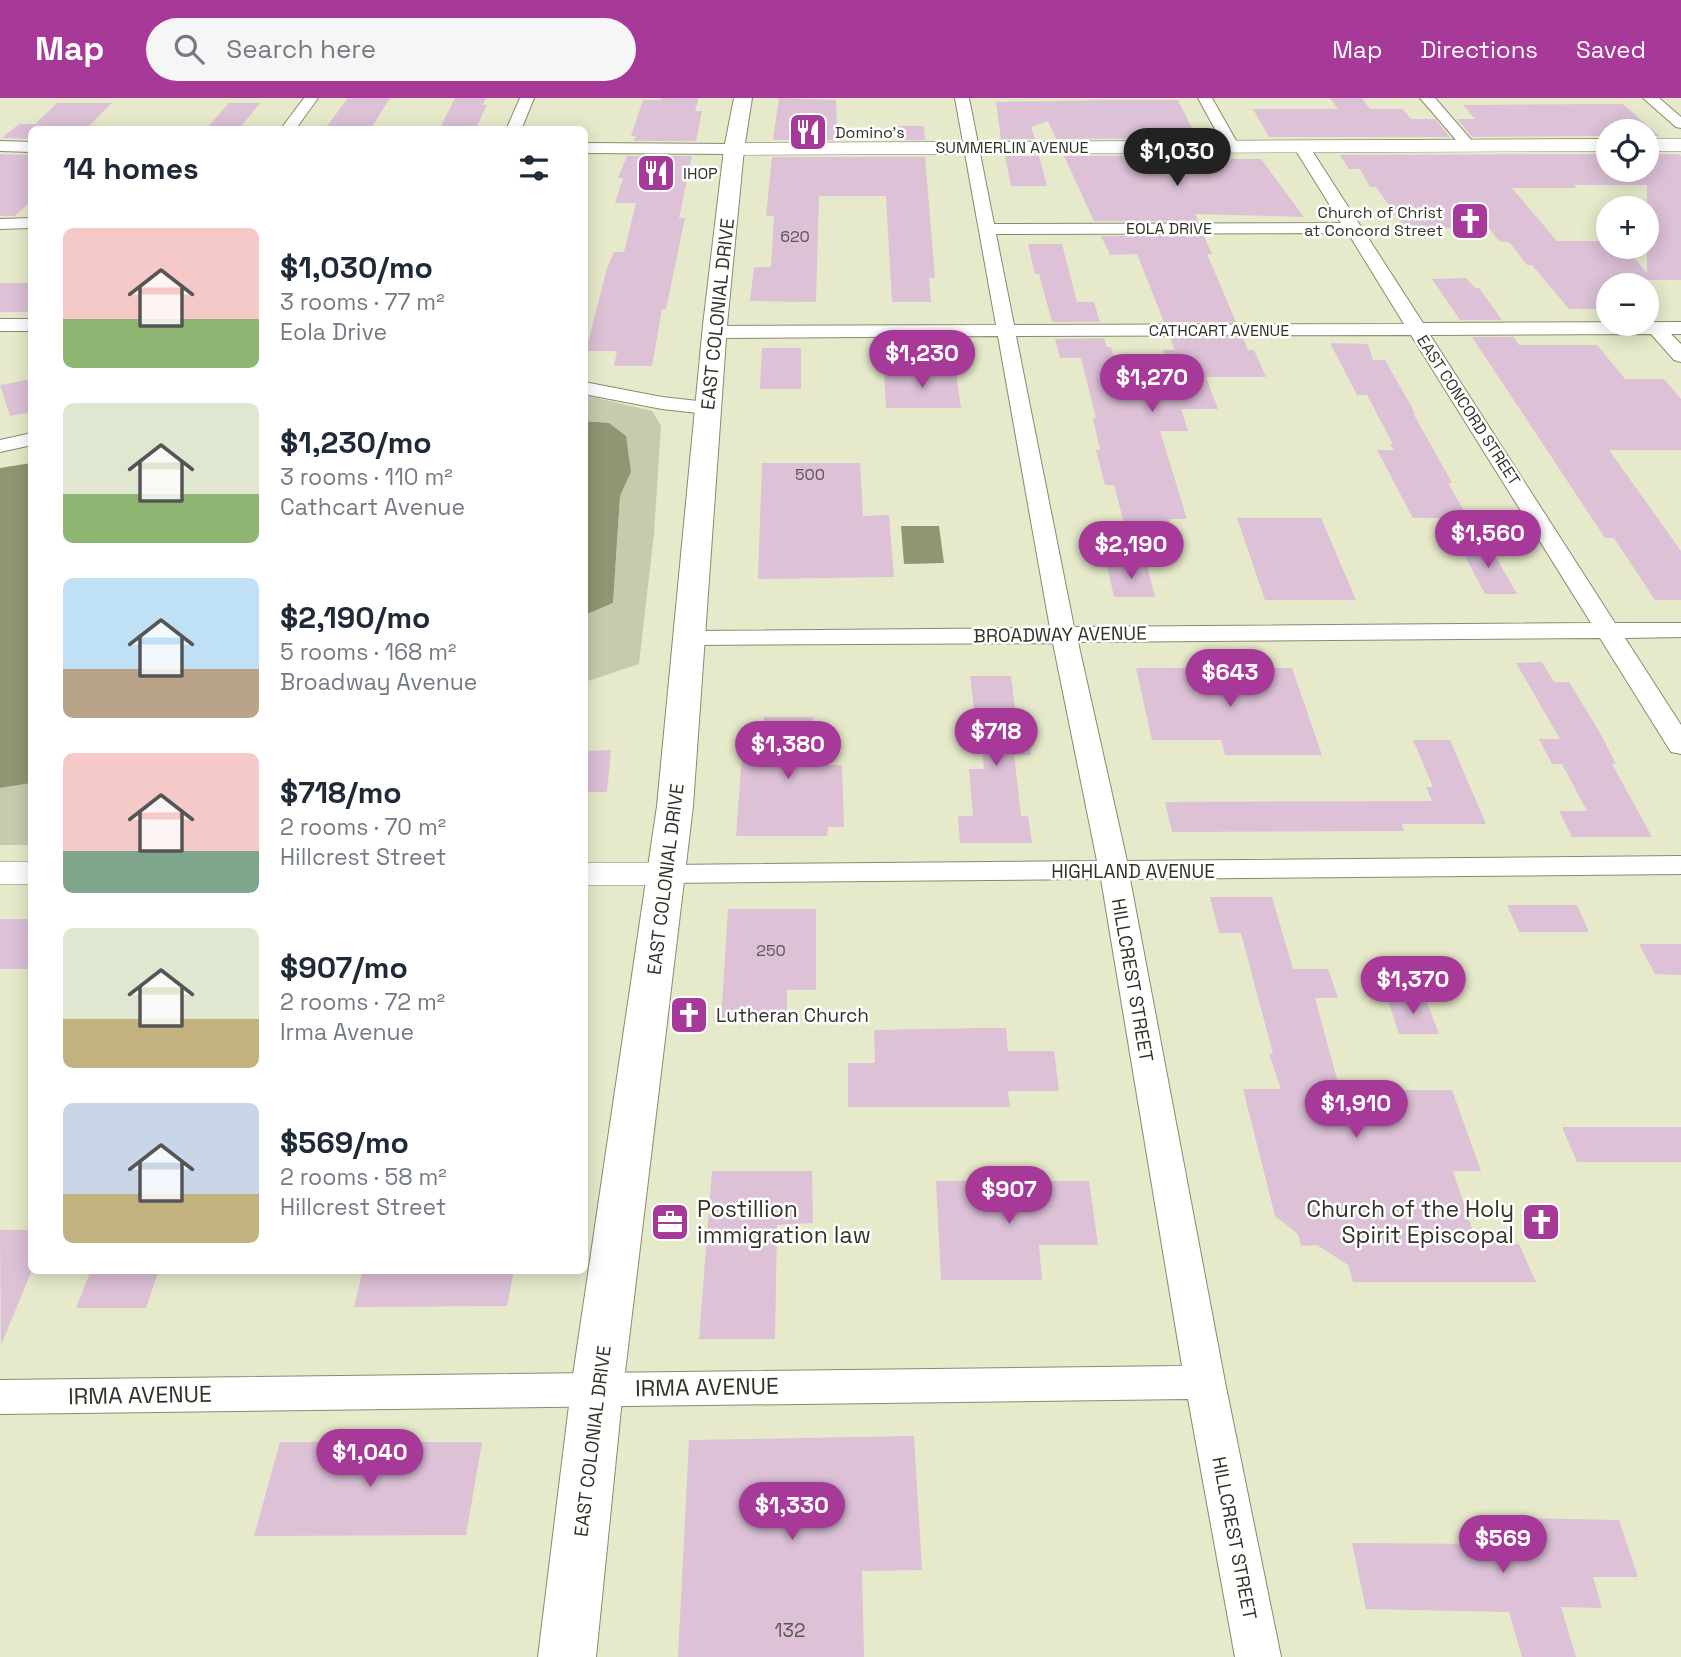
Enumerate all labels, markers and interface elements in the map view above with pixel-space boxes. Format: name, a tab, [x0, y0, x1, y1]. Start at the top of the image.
search box	[146, 18, 636, 81]
text: Map	[35, 28, 104, 70]
icon: search	[170, 30, 208, 68]
text: Search here	[226, 32, 376, 66]
text: Map	[1332, 34, 1382, 65]
text: Directions	[1420, 34, 1538, 65]
text: Saved	[1576, 34, 1646, 65]
restaurant icon: Domino's	[787, 111, 829, 153]
map controls	[1596, 119, 1659, 336]
button: locate	[1596, 119, 1659, 182]
place label: Domino's	[835, 122, 905, 143]
pin: $1,030	[1120, 129, 1234, 188]
text: $1,030	[1140, 136, 1214, 166]
street label: SUMMERLIN AVENUE	[936, 137, 1088, 158]
text: 14 homes	[63, 149, 199, 188]
icon: filters	[515, 149, 553, 187]
restaurant icon: IHOP	[635, 152, 677, 194]
place label: IHOP	[683, 163, 718, 184]
button: +	[1596, 196, 1659, 259]
church icon: Church of Christ at Concord Street	[1449, 200, 1491, 242]
place label: Church of Christ at Concord Street	[1304, 202, 1443, 241]
street label: EAST COLONIAL DRIVE	[695, 217, 740, 411]
street label: EOLA DRIVE	[1126, 218, 1212, 239]
house number: 620	[780, 226, 810, 247]
text: $1,030/mo	[280, 248, 433, 287]
icon: home	[119, 256, 203, 340]
button: −	[1596, 273, 1659, 336]
text: 3 rooms · 77 m²	[280, 287, 445, 317]
text: Eola Drive	[280, 317, 387, 347]
street label: CATHCART AVENUE	[1149, 320, 1289, 341]
pin: $1,230	[865, 330, 979, 390]
street label: EAST CONCORD STREET	[1412, 331, 1525, 489]
text: $1,230	[885, 338, 959, 368]
pin: $1,270	[1095, 354, 1209, 414]
text: $1,270	[1116, 362, 1188, 392]
text: $1,230/mo	[280, 423, 432, 462]
icon: home	[119, 431, 203, 515]
text: 3 rooms · 110 m²	[280, 462, 453, 492]
house number: 500	[795, 464, 825, 485]
text: Cathcart Avenue	[280, 492, 465, 522]
pin: $1,560	[1431, 510, 1545, 570]
text: $1,560	[1451, 518, 1525, 548]
pin: $2,190	[1074, 522, 1188, 581]
text: $2,190	[1095, 529, 1167, 559]
text: $2,190/mo	[280, 598, 430, 637]
icon: home	[119, 606, 203, 690]
street label: BROADWAY AVENUE	[973, 620, 1147, 649]
text: 5 rooms · 168 m²	[280, 637, 457, 667]
pin: $643	[1189, 650, 1271, 709]
text: $643	[1202, 657, 1258, 687]
text: Broadway Avenue	[280, 667, 477, 697]
pin: $718	[955, 708, 1037, 768]
text: $718	[971, 716, 1021, 746]
pin: $1,380	[731, 722, 845, 781]
text: $1,380	[751, 729, 825, 759]
text: $718/mo	[280, 773, 402, 812]
icon: home	[119, 781, 203, 865]
street label: EAST COLONIAL DRIVE	[641, 782, 690, 976]
text: 2 rooms · 70 m²	[280, 812, 446, 842]
text: Hillcrest Street	[280, 842, 446, 872]
street label: HIGHLAND AVENUE	[1051, 859, 1215, 884]
street label: HILLCREST STREET	[1106, 896, 1159, 1064]
house number: 250	[756, 940, 786, 961]
text: $907/mo	[280, 948, 408, 987]
icon: home	[119, 956, 203, 1040]
pin: $1,370	[1356, 956, 1470, 1016]
text: $1,370	[1377, 964, 1449, 994]
text: 2 rooms · 72 m²	[280, 987, 445, 1017]
church icon: Lutheran Church	[668, 994, 710, 1036]
place label: Lutheran Church	[716, 1003, 869, 1028]
text: Irma Avenue	[280, 1017, 414, 1047]
pin: $1,910	[1299, 1080, 1413, 1140]
text: $1,910	[1321, 1088, 1391, 1118]
text: $569/mo	[280, 1123, 409, 1162]
icon: home	[119, 1131, 203, 1215]
text: 2 rooms · 58 m²	[280, 1162, 447, 1192]
pin: $907	[968, 1166, 1050, 1226]
text: $907	[981, 1174, 1037, 1204]
text: Hillcrest Street	[280, 1192, 446, 1222]
place label: Postillion immigration law	[697, 1194, 871, 1250]
place label: Church of the Holy Spirit Episcopal	[1306, 1194, 1514, 1250]
office icon: Postillion immigration law	[649, 1201, 691, 1243]
church icon: Church of the Holy Spirit Episcopal	[1520, 1201, 1562, 1243]
street label: EAST COLONIAL DRIVE	[568, 1344, 617, 1538]
street label: IRMA AVENUE	[635, 1371, 779, 1403]
street label: IRMA AVENUE	[68, 1379, 212, 1411]
pin: $1,040	[313, 1430, 427, 1489]
text: $1,040	[332, 1437, 408, 1467]
street label: HILLCREST STREET	[1206, 1454, 1263, 1622]
pin: $1,330	[735, 1482, 849, 1542]
text: $1,330	[755, 1490, 829, 1520]
pin: $569	[1462, 1516, 1544, 1575]
text: $569	[1475, 1523, 1531, 1553]
house number: 132	[775, 1618, 805, 1643]

